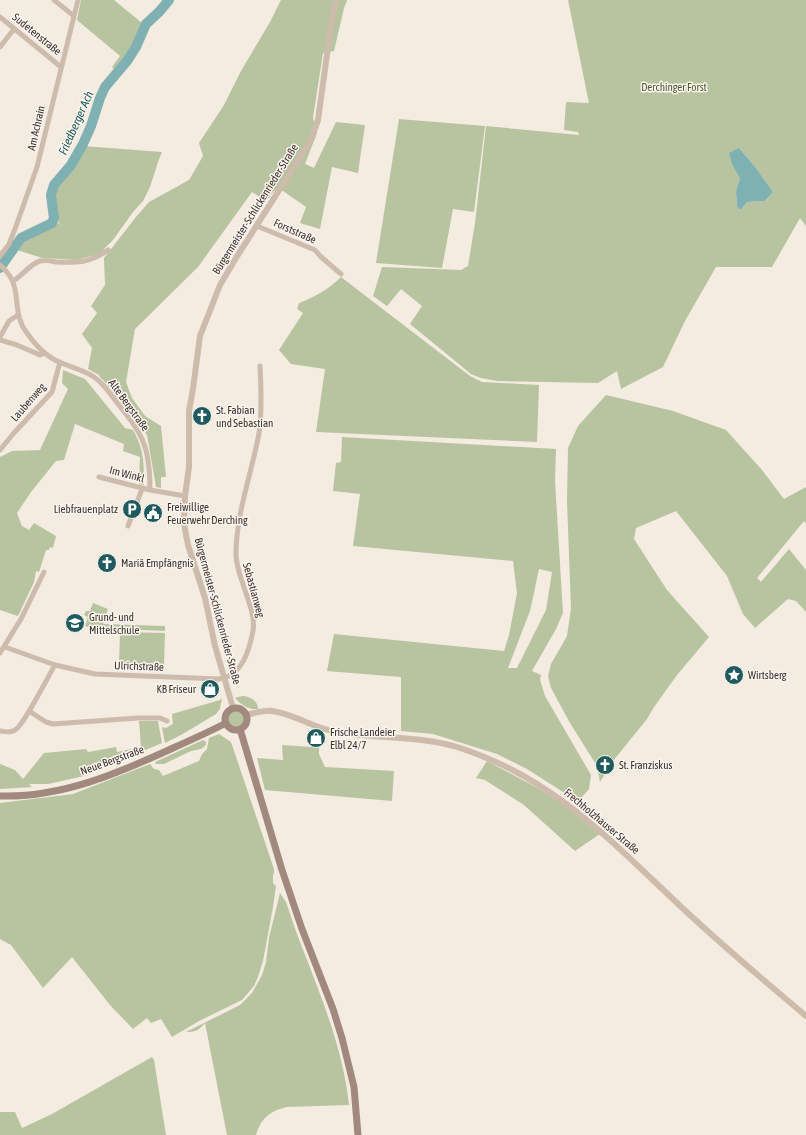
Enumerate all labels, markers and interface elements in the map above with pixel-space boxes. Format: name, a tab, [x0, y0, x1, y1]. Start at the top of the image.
street label: Sudetenstraße	[10, 11, 64, 57]
park label: Derchinger Forst	[641, 81, 707, 93]
water label: Friedberger Ach	[56, 89, 96, 157]
street label: Am Achrain	[25, 104, 47, 152]
street label: Bürgermeister-Schlickenrieder-Straße	[210, 142, 300, 276]
street label: Forststraße	[272, 216, 318, 246]
street label: Alte Bergstraße	[106, 377, 152, 433]
street label: Laubenweg	[8, 380, 48, 423]
place label: St. Fabian und Sebastian	[216, 404, 273, 429]
church icon: St. Fabian und Sebastian	[191, 405, 213, 427]
street label: Im Winkl	[108, 464, 146, 484]
parking icon: Liebfrauenplatz	[121, 498, 143, 520]
place label: Freiwillige Feuerwehr Derching	[167, 501, 248, 526]
public building icon: Freiwillige Feuerwehr Derching	[142, 502, 164, 524]
place label: Liebfrauenplatz	[54, 503, 118, 515]
street label: Bürgermeister-Schlickenrieder-Straße	[193, 536, 243, 686]
church icon: Mariä Empfängnis	[96, 552, 118, 574]
place label: Mariä Empfängnis	[121, 557, 194, 569]
street label: Sebastianweg	[241, 561, 267, 619]
place label: Grund- und Mittelschule	[89, 611, 139, 636]
school or university icon: Grund- und Mittelschule	[64, 612, 86, 634]
street label: Ulrichstraße	[114, 659, 164, 673]
place icon: Wirtsberg	[723, 664, 745, 686]
place label: Wirtsberg	[748, 669, 787, 681]
shop icon: KB Friseur	[199, 678, 221, 700]
place label: KB Friseur	[156, 683, 197, 695]
place label: Frische Landeier Elbl 24/7	[330, 726, 396, 751]
shop icon: Frische Landeier Elbl 24/7	[305, 727, 327, 749]
street label: Neue Bergstraße	[79, 743, 145, 777]
church icon: St. Franziskus	[594, 754, 616, 776]
place label: St. Franziskus	[619, 759, 672, 771]
street label: Frechholzhauser Straße	[562, 786, 642, 856]

